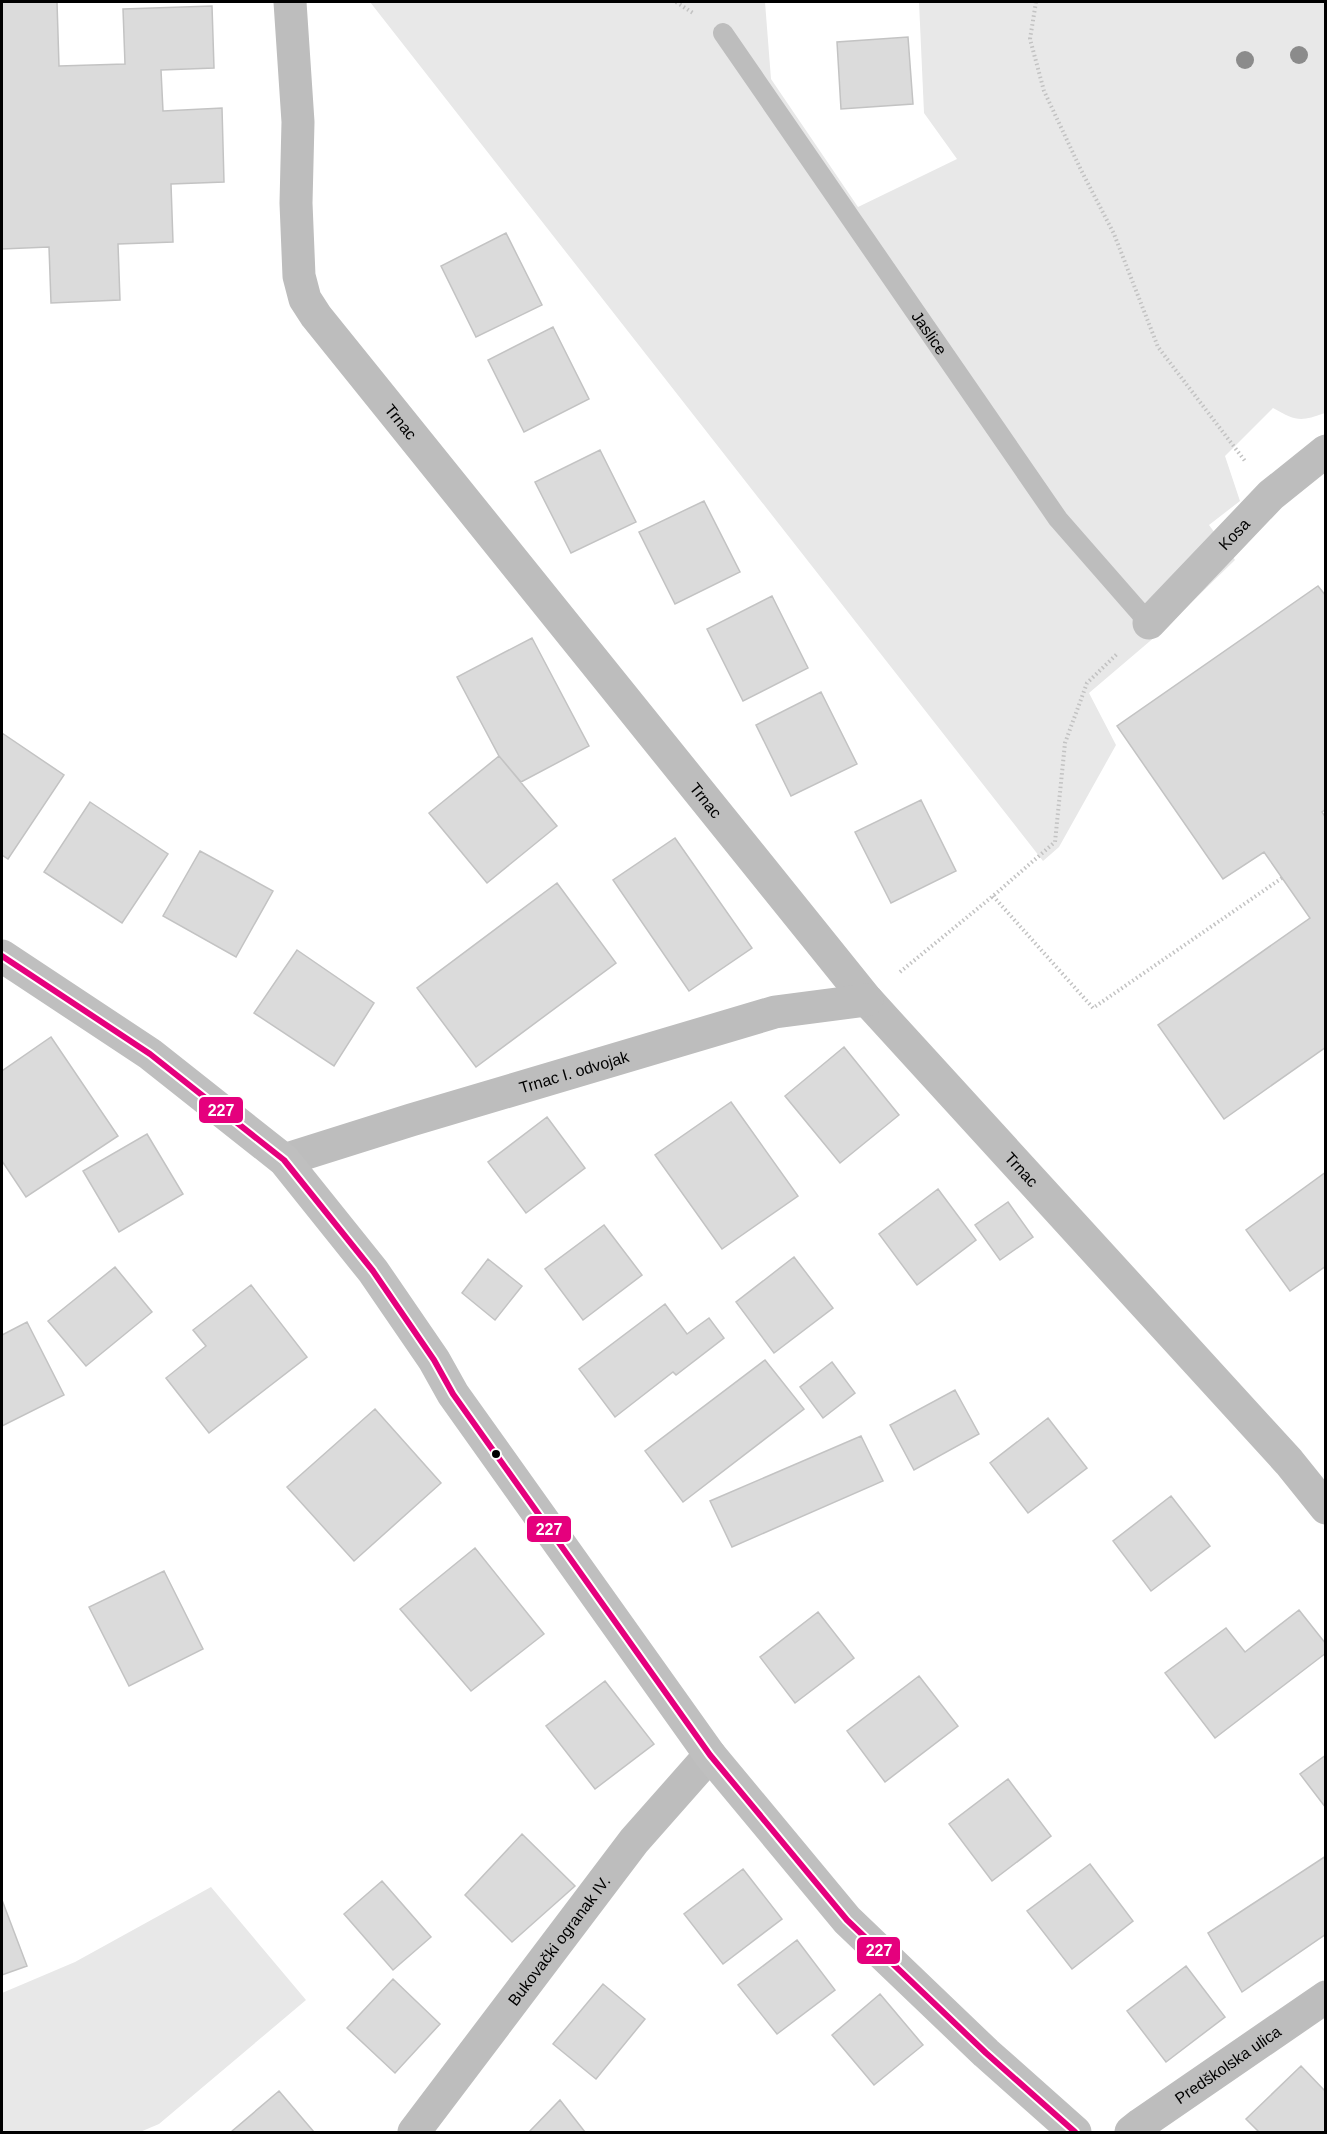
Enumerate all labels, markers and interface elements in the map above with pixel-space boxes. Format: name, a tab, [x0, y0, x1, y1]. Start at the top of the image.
street label: Jaslice	[908, 308, 950, 358]
street label: Trnac	[381, 401, 420, 443]
street label: Kosa	[1215, 515, 1253, 553]
street label: Trnac	[686, 779, 725, 821]
street label: Trnac I. odvojak	[517, 1048, 632, 1096]
line badge: 227	[198, 1096, 244, 1124]
text: 227	[208, 1102, 234, 1119]
street label: Trnac	[1001, 1149, 1041, 1190]
unlabelled marker	[490, 1448, 502, 1460]
line badge: 227	[526, 1515, 572, 1543]
text: 227	[536, 1521, 562, 1538]
street label: Bukovački ogranak IV.	[505, 1873, 614, 2009]
line badge: 227	[856, 1936, 901, 1965]
text: 227	[866, 1942, 892, 1959]
street label: Predškolska ulica	[1172, 2023, 1284, 2107]

